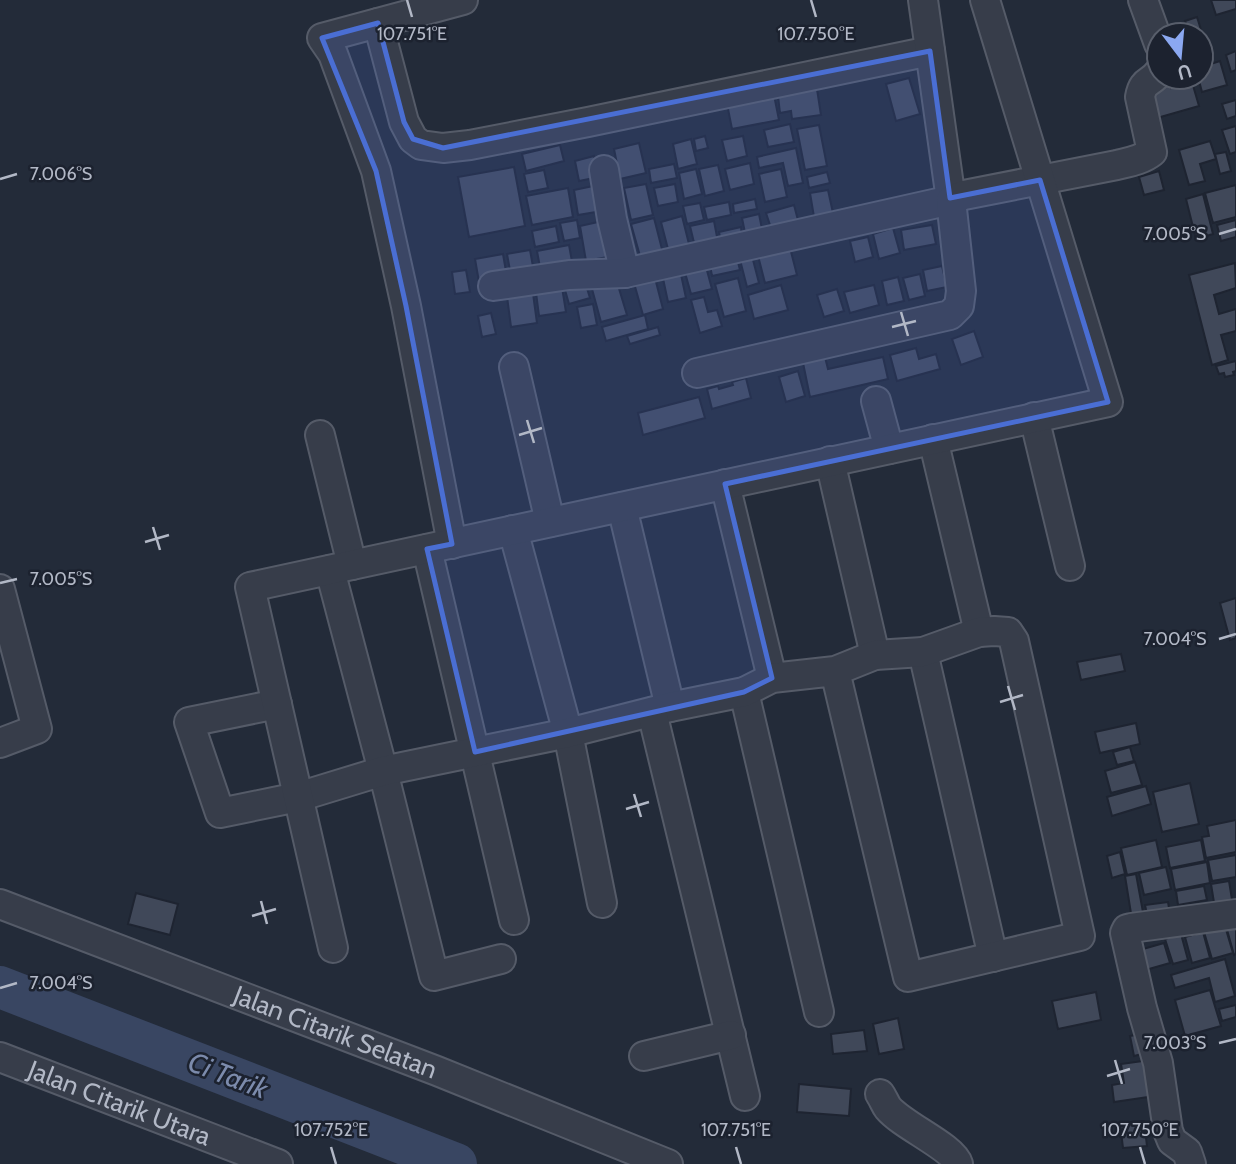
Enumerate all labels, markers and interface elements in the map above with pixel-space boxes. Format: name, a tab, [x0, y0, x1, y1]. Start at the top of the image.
north arrow	[1145, 21, 1215, 91]
text: 107.751°E	[377, 23, 447, 45]
text: 107.750°E	[778, 23, 854, 45]
text: U	[1175, 59, 1194, 85]
text: 7.006°S	[30, 163, 92, 185]
text: 7.005°S	[1144, 223, 1206, 245]
text: 7.005°S	[30, 568, 92, 590]
text: 7.004°S	[1144, 628, 1206, 650]
text: 7.004°S	[30, 972, 92, 994]
street label: Jalan Citarik Selatan	[228, 978, 442, 1086]
text: 7.003°S	[1144, 1032, 1206, 1054]
water label: Ci Tarik	[183, 1044, 273, 1106]
street label: Jalan Citarik Utara	[23, 1053, 216, 1153]
text: 107.752°E	[294, 1119, 368, 1141]
text: 107.751°E	[701, 1119, 771, 1141]
text: 107.750°E	[1102, 1119, 1178, 1141]

